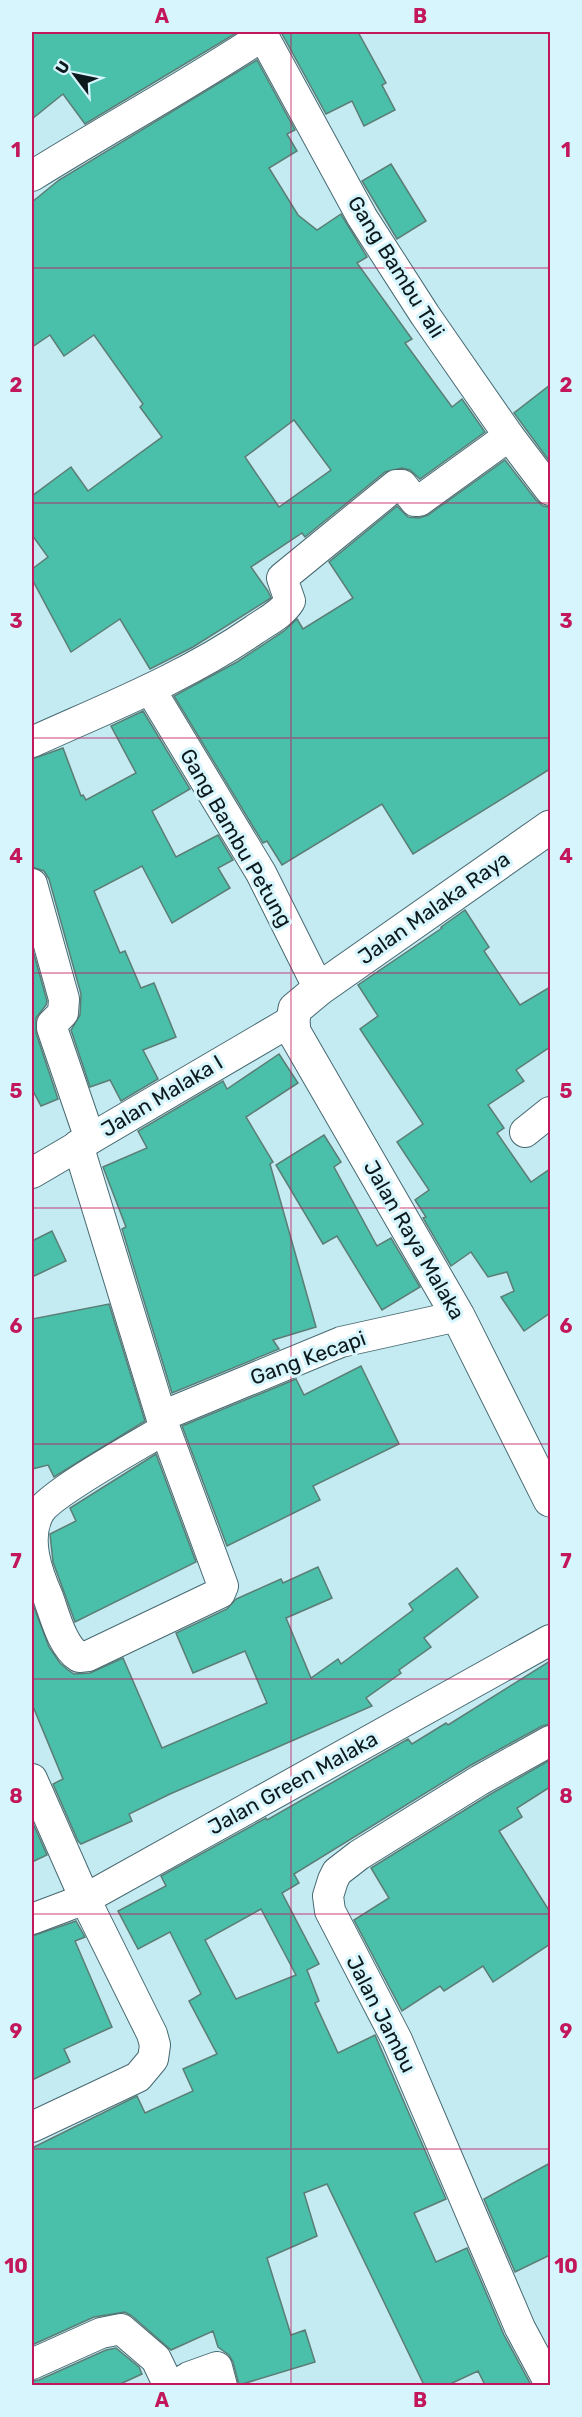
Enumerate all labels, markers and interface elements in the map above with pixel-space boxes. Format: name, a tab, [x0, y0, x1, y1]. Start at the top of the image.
text: A	[155, 4, 170, 28]
text: B	[413, 4, 427, 28]
north arrow	[45, 45, 105, 105]
text: U	[52, 57, 74, 77]
text: 1	[11, 138, 21, 162]
text: 1	[561, 138, 571, 162]
street label: Gang Bambu Tali	[343, 191, 450, 342]
text: 2	[10, 373, 23, 397]
text: 2	[560, 373, 573, 397]
text: 3	[9, 609, 23, 633]
text: 3	[559, 609, 573, 633]
street label: Gang Bambu Petung	[175, 744, 298, 931]
text: 4	[9, 844, 23, 868]
text: 4	[559, 844, 573, 868]
street label: Jalan Malaka Raya	[353, 846, 514, 969]
street label: Jalan Malaka I	[96, 1049, 227, 1142]
text: 5	[10, 1079, 23, 1103]
text: 5	[560, 1079, 573, 1103]
street label: Jalan Raya Malaka	[359, 1156, 470, 1324]
text: 6	[9, 1314, 23, 1338]
text: 6	[559, 1314, 573, 1338]
street label: Gang Kecapi	[247, 1325, 369, 1390]
text: 7	[10, 1549, 22, 1573]
text: 7	[560, 1549, 572, 1573]
street label: Jalan Green Malaka	[204, 1726, 382, 1840]
text: 8	[9, 1784, 23, 1808]
text: 8	[559, 1784, 573, 1808]
street label: Jalan Jambu	[341, 1951, 422, 2076]
text: 9	[10, 2019, 23, 2043]
text: 9	[560, 2019, 573, 2043]
text: 10	[4, 2254, 28, 2278]
text: 10	[554, 2254, 578, 2278]
text: A	[155, 2388, 170, 2412]
text: B	[413, 2388, 427, 2412]

